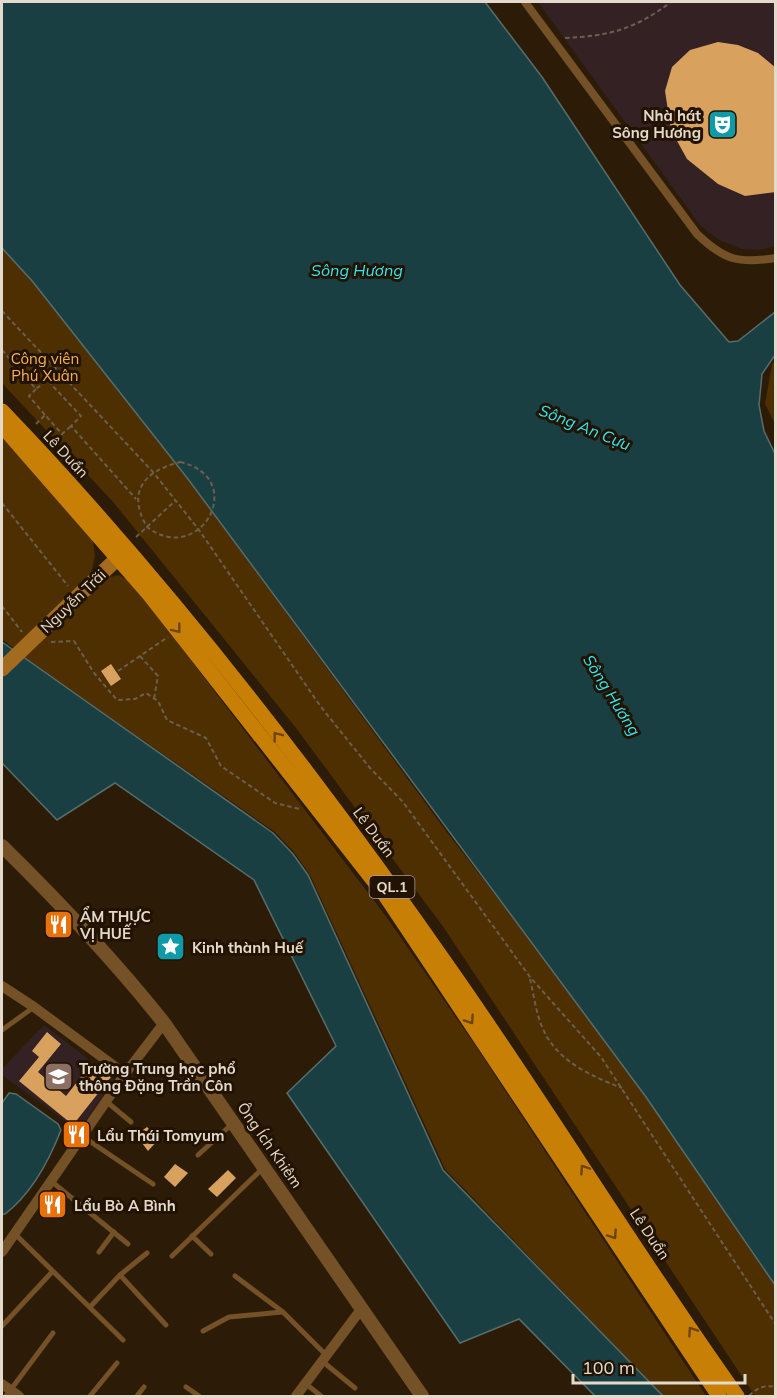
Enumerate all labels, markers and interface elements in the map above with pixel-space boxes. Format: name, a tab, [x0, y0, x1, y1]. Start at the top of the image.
place label: Nhà hát Sông Hương	[612, 106, 701, 142]
theatre icon: Nhà hát Sông Hương	[706, 108, 738, 140]
water label: Sông Hương	[311, 260, 403, 280]
park label: Công viên Phú Xuân	[11, 349, 79, 385]
water label: Sông An Cựu	[536, 400, 634, 454]
street label: Lê Duẩn	[39, 426, 93, 482]
street label: Nguyễn Trãi	[36, 565, 110, 637]
one-way arrow	[170, 622, 181, 633]
water label: Sông Hương	[579, 651, 645, 740]
one-way arrow	[274, 732, 285, 743]
street label: Lê Duẩn	[349, 803, 399, 861]
road number: QL.1	[370, 876, 414, 898]
place label: ẨM THỰC VỊ HUẾ	[79, 906, 151, 943]
restaurant icon: ẨM THỰC VỊ HUẾ	[43, 909, 75, 941]
place icon: Kinh thành Huế	[155, 931, 187, 963]
place label: Kinh thành Huế	[192, 938, 304, 957]
one-way arrow	[463, 1014, 474, 1025]
place label: Trường Trung học phổ thông Đặng Trần Côn	[79, 1059, 236, 1095]
school or university icon: Trường Trung học phổ thông Đặng Trần Côn	[42, 1061, 74, 1093]
street label: Ông Ích Khiêm	[233, 1098, 307, 1192]
restaurant icon: Lẩu Thái Tomyum	[60, 1119, 92, 1151]
place label: Lẩu Thái Tomyum	[97, 1126, 224, 1145]
one-way arrow	[581, 1164, 592, 1175]
restaurant icon: Lẩu Bò A Bình	[37, 1189, 69, 1221]
place label: Lẩu Bò A Bình	[74, 1196, 176, 1215]
street label: Lê Duẩn	[626, 1205, 674, 1263]
one-way arrow	[606, 1229, 618, 1239]
one-way arrow	[688, 1327, 700, 1337]
scale bar	[573, 1347, 746, 1385]
text: 100 m	[582, 1356, 635, 1379]

